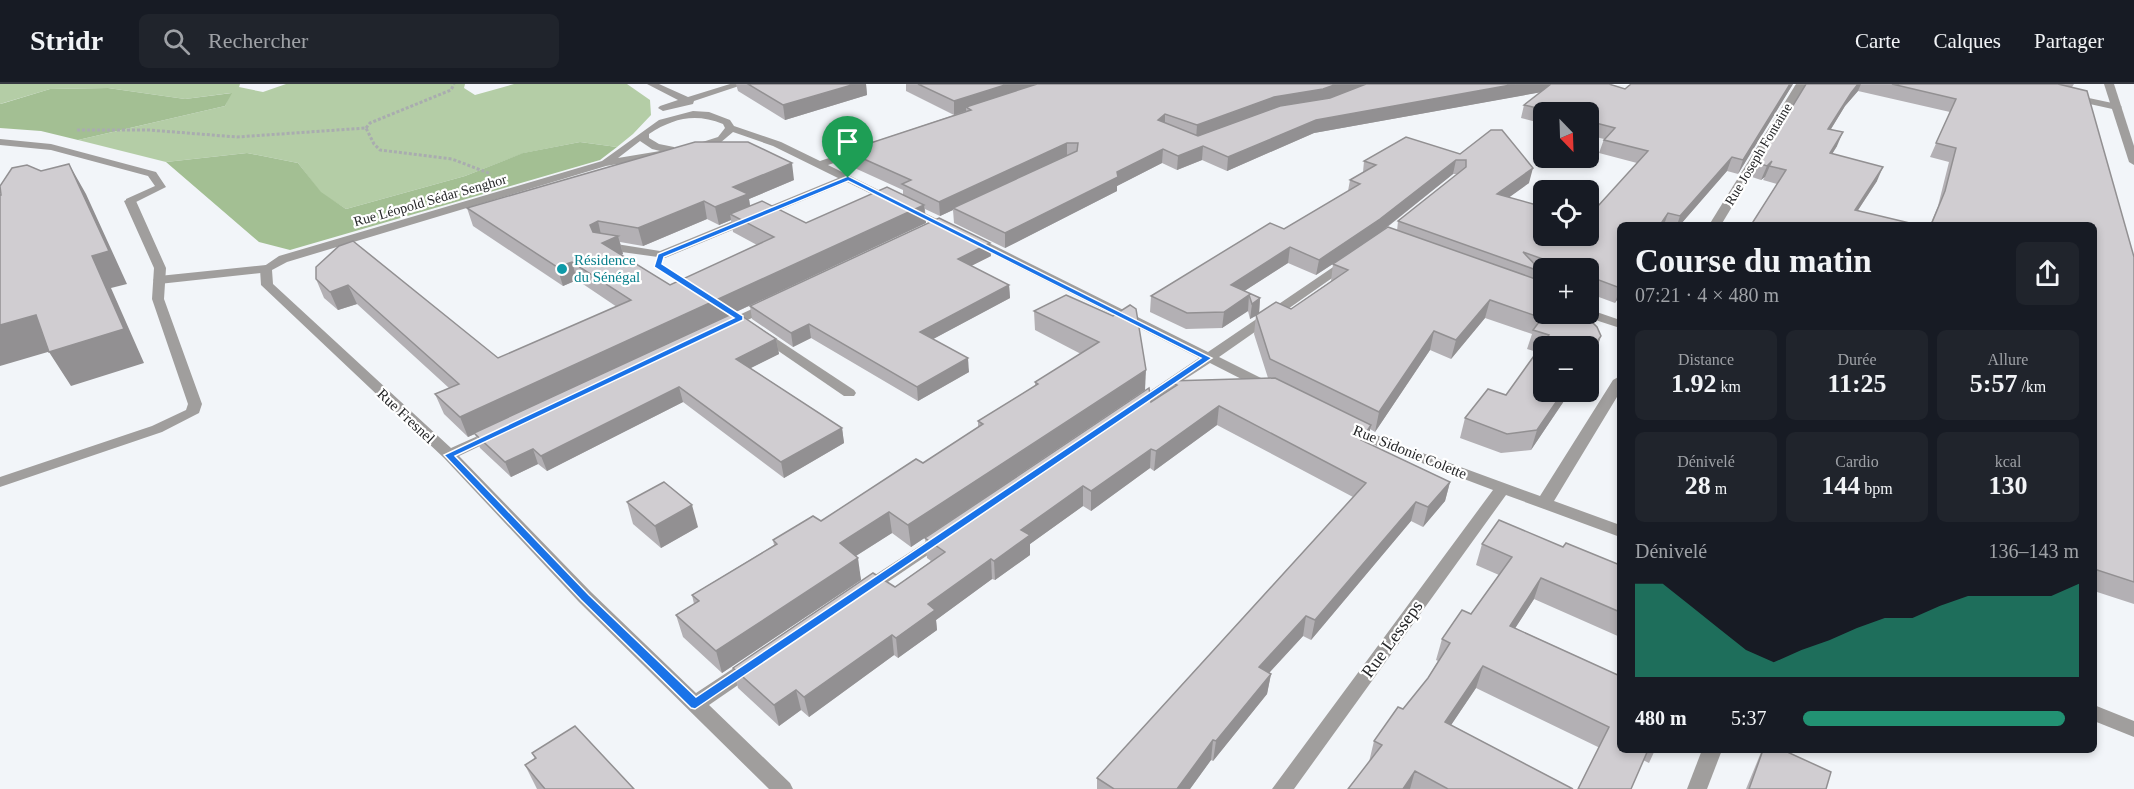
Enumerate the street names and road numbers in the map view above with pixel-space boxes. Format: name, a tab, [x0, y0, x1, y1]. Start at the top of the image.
street label: Rue Joseph Fontaine	[1722, 100, 1795, 208]
street label: Rue Léopold Sédar Senghor	[352, 171, 509, 229]
street label: Rue Fresnel	[374, 386, 438, 446]
street label: Rue Sidonie Colette	[1351, 422, 1469, 482]
street label: Rue Lesseps	[1357, 597, 1427, 681]

